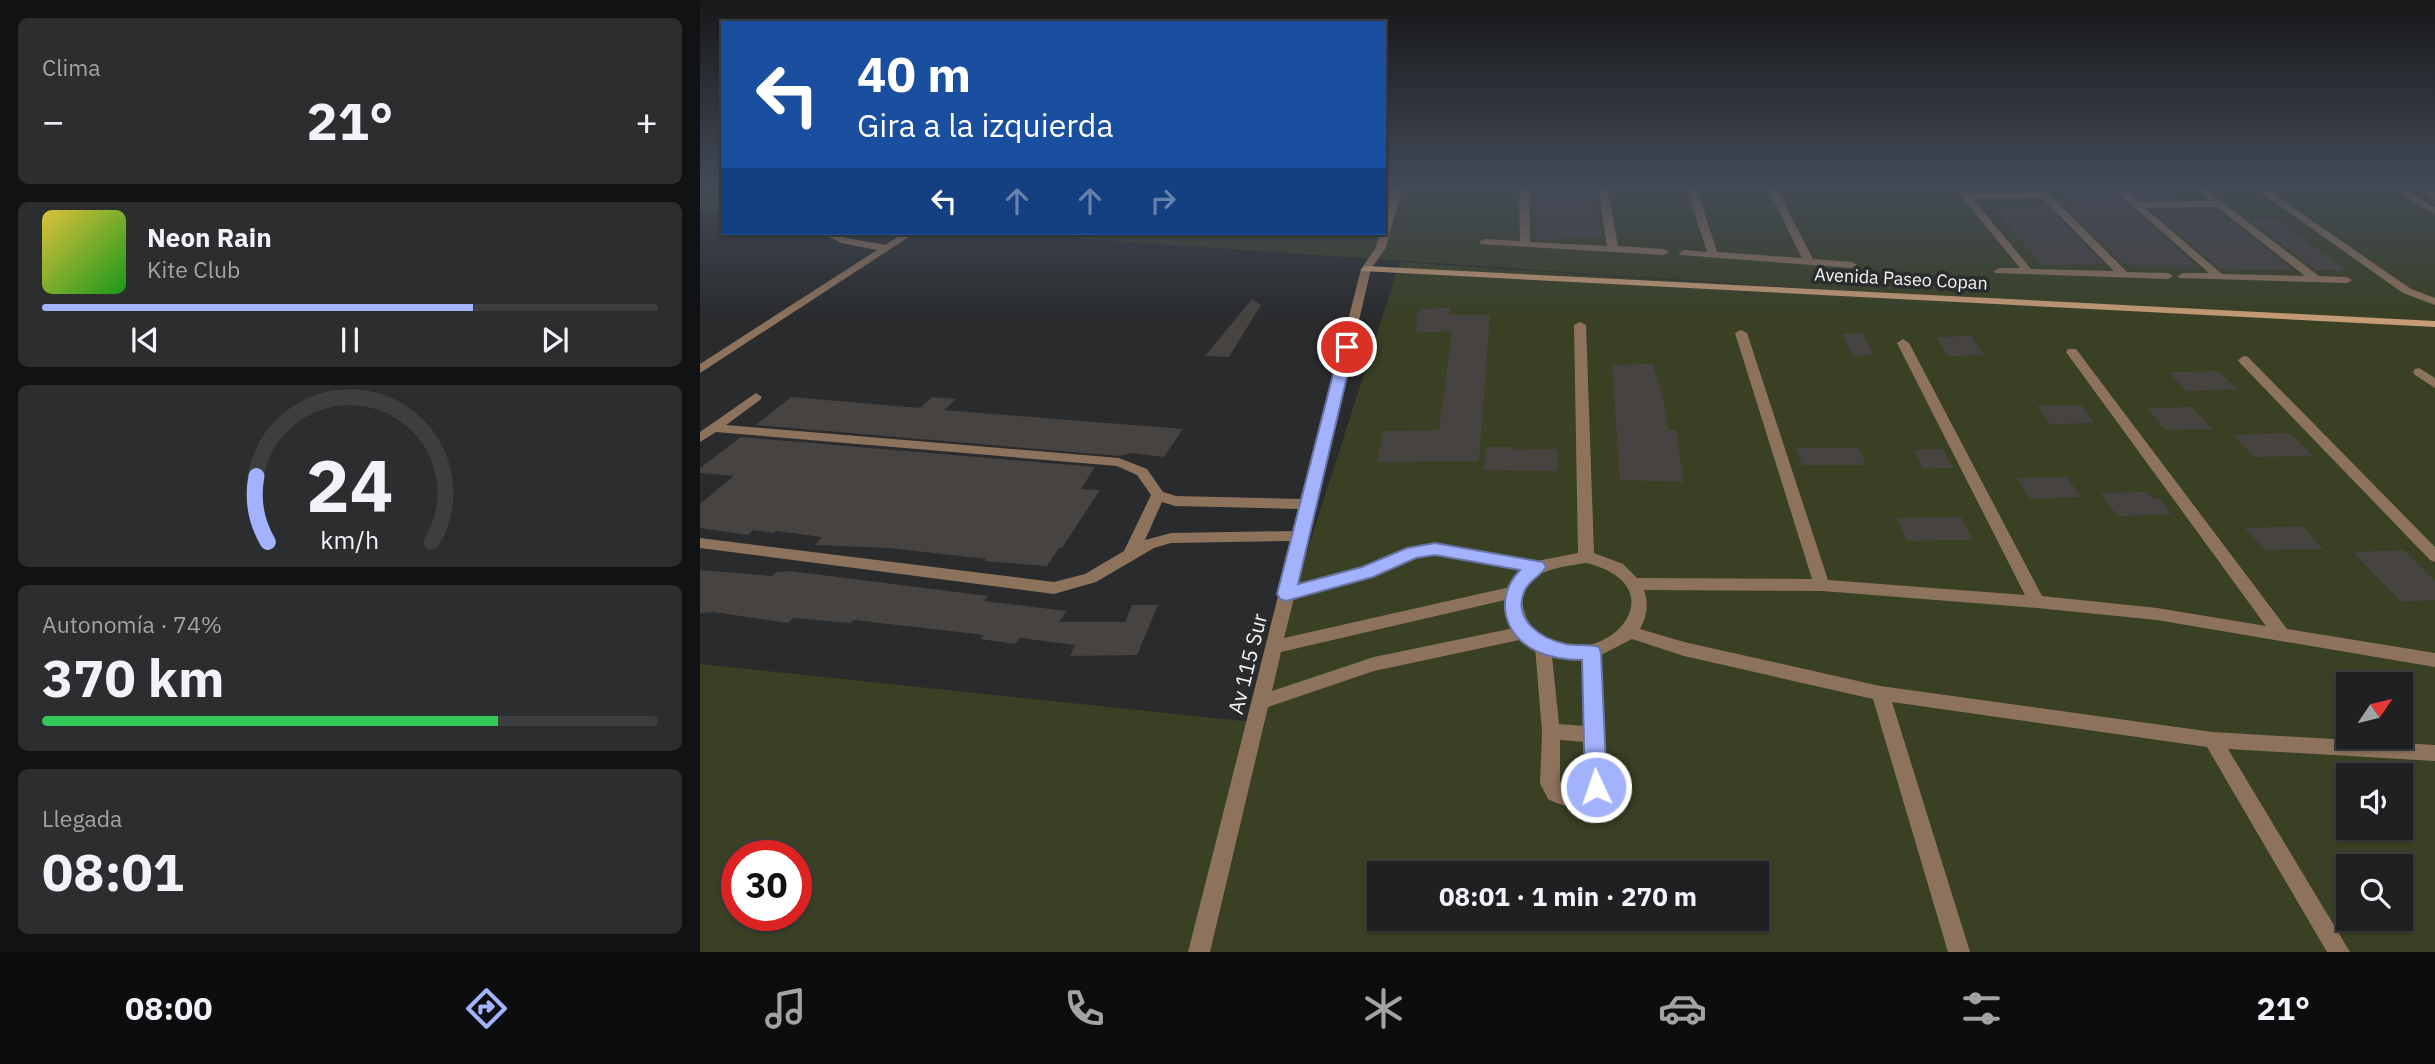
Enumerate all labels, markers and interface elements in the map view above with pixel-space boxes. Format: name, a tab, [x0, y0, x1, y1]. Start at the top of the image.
text: 40 m	[857, 42, 971, 105]
icon: left	[742, 49, 833, 140]
text: Clima	[42, 52, 101, 82]
text: 21°	[307, 87, 393, 154]
text: −	[42, 96, 65, 145]
text: +	[635, 96, 658, 145]
text: Gira a la izquierda	[857, 104, 1114, 146]
icon: left	[925, 182, 963, 220]
icon: ahead	[998, 182, 1036, 220]
icon: ahead	[1071, 182, 1109, 220]
icon: right	[1144, 182, 1182, 220]
text: Neon Rain	[147, 220, 272, 254]
text: Kite Club	[147, 254, 240, 284]
street label: Avenida Paseo Copan	[1814, 262, 1988, 295]
pin	[1317, 317, 1377, 377]
icon: previous	[126, 321, 164, 359]
icon: pause	[331, 321, 369, 359]
icon: next	[536, 321, 574, 359]
icon: arrive	[1328, 328, 1366, 366]
text: 24	[306, 437, 394, 532]
text: km/h	[321, 523, 379, 556]
text: Autonomía · 74%	[42, 609, 222, 639]
street label: Av 115 Sur	[1221, 610, 1273, 717]
text: 370 km	[42, 644, 224, 711]
north arrow	[2336, 672, 2413, 749]
map controls	[2336, 672, 2413, 931]
position arrow	[1559, 750, 1633, 824]
button: sound	[2336, 763, 2413, 840]
text: Llegada	[42, 803, 122, 833]
text: 08:01	[42, 838, 184, 905]
speed limit sign: 30	[721, 840, 812, 931]
button: search	[2336, 854, 2413, 931]
text: 08:01 · 1 min · 270 m	[1439, 879, 1697, 913]
icon: directions	[462, 984, 511, 1033]
icon: music	[761, 984, 810, 1033]
icon: phone	[1060, 984, 1109, 1033]
icon: climate	[1359, 984, 1408, 1033]
icon: car	[1658, 984, 1707, 1033]
icon: filters	[1957, 984, 2006, 1033]
text: 08:00	[125, 987, 212, 1029]
text: 21°	[2256, 987, 2310, 1029]

